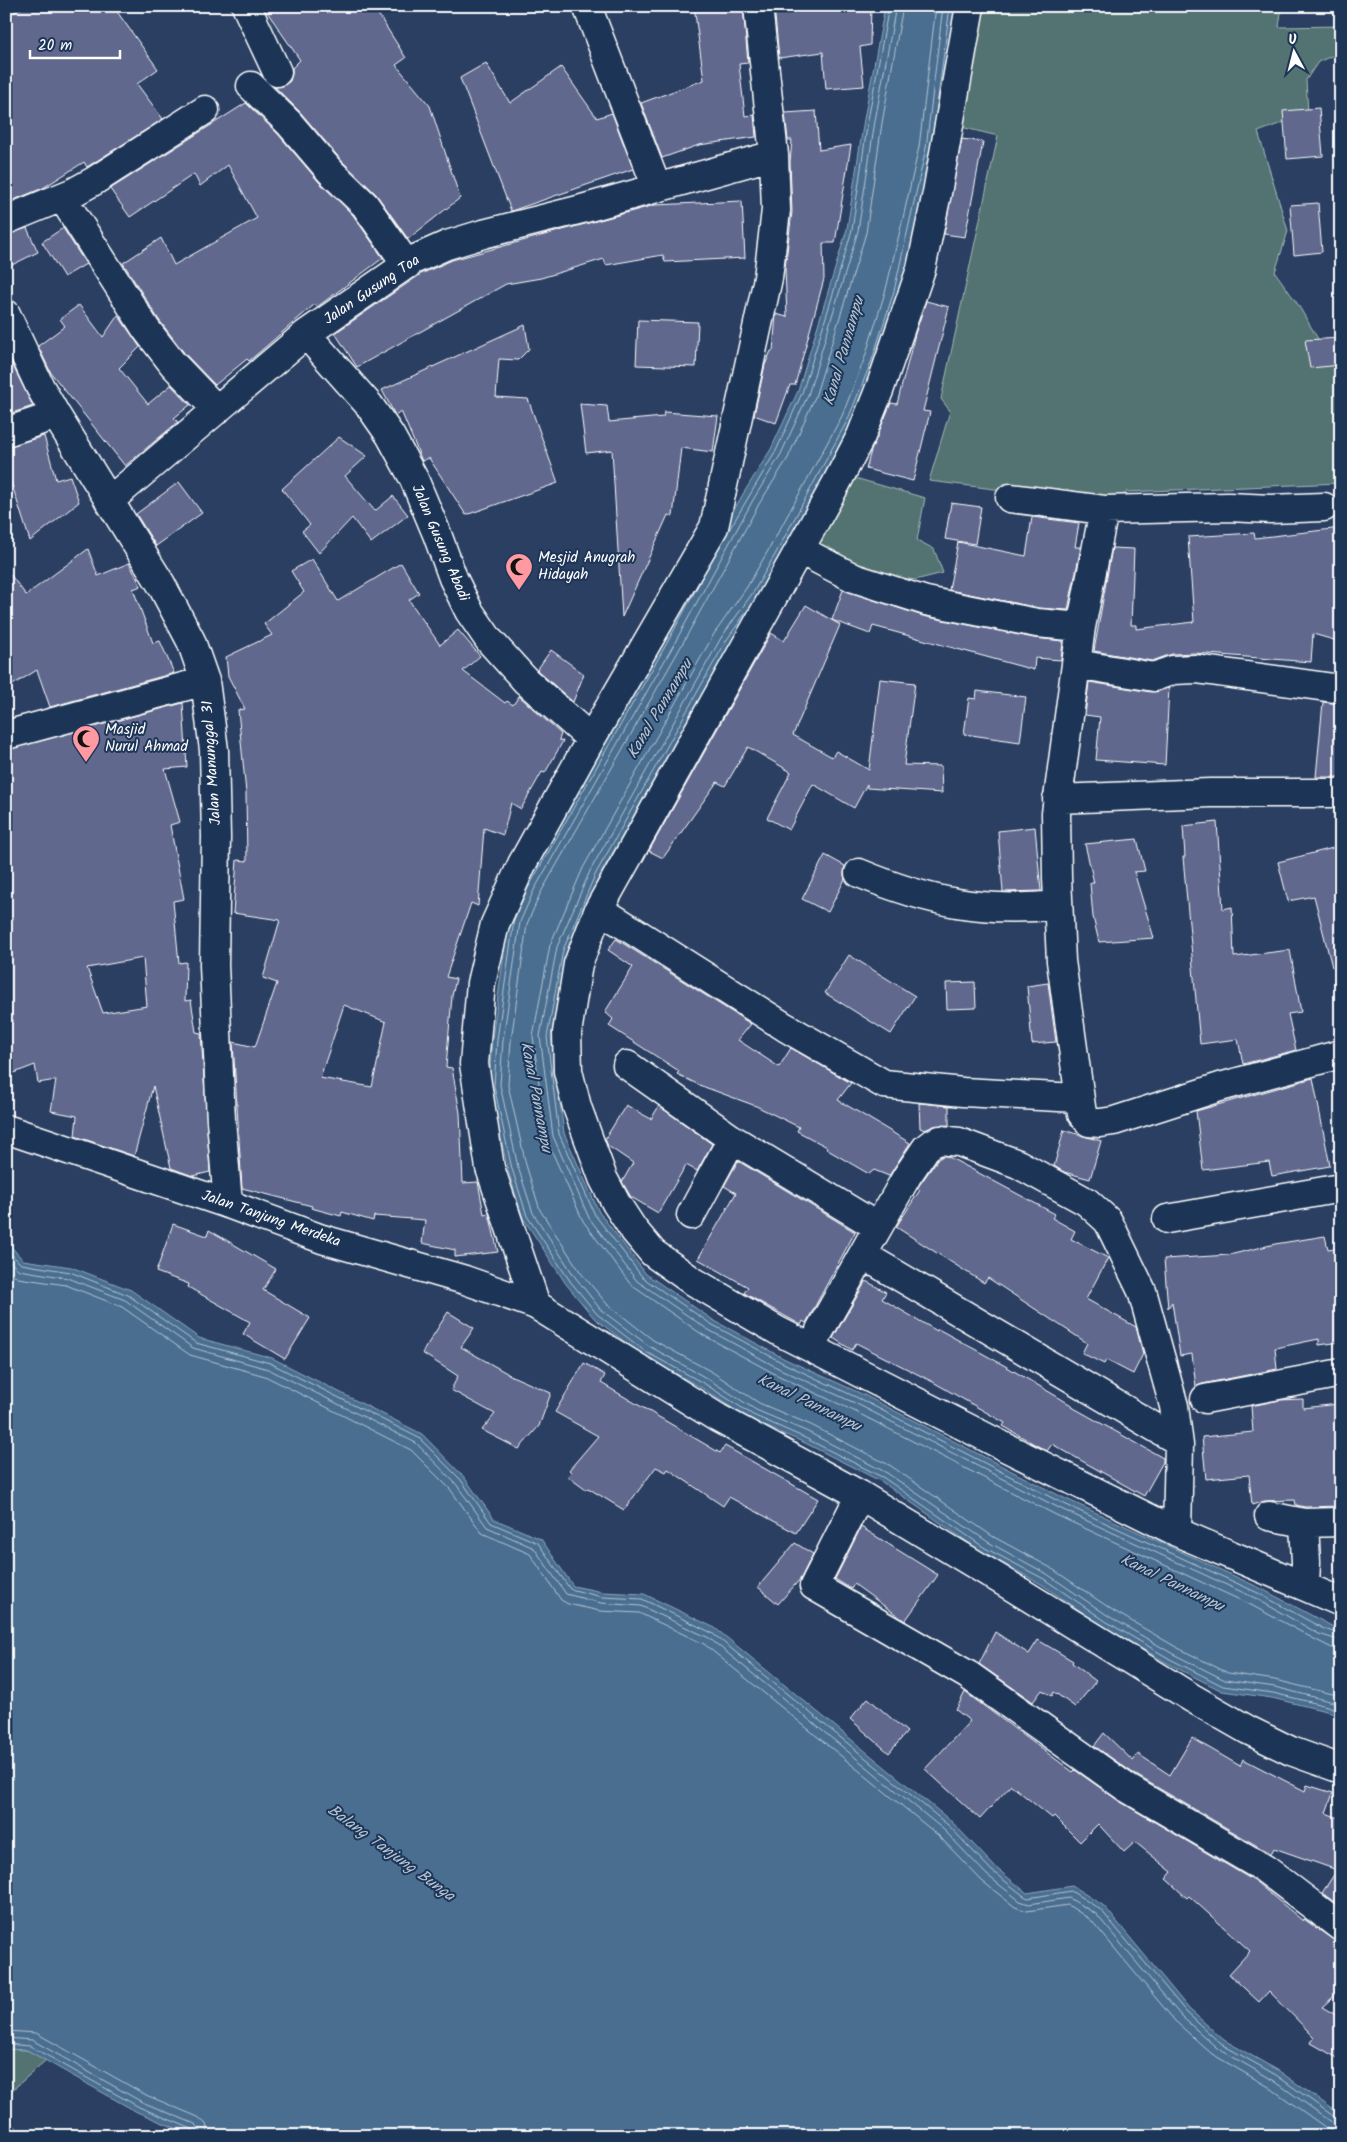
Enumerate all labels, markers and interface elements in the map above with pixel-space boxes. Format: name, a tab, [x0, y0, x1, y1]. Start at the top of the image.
scale bar	[30, 28, 120, 60]
north arrow	[1270, 28, 1320, 78]
text: U	[1287, 29, 1299, 52]
text: 20 m	[38, 34, 72, 58]
street label: Jalan Gusung Toa	[319, 249, 425, 331]
water label: Kanal Pannampu	[817, 291, 872, 408]
street label: Jalan Gusung Abadi	[405, 481, 476, 607]
place label: Mesjid Anugrah Hidayah	[538, 546, 635, 587]
mosque icon: Mesjid Anugrah Hidayah	[504, 552, 534, 591]
water label: Kanal Pannampu	[620, 653, 701, 764]
street label: Jalan Manunggal 31	[196, 699, 228, 826]
place label: Masjid Nurul Ahmad	[105, 718, 188, 759]
mosque icon: Masjid Nurul Ahmad	[71, 724, 101, 763]
water label: Kanal Pannampu	[513, 1040, 559, 1157]
street label: Jalan Tanjung Merdeka	[198, 1184, 344, 1254]
water label: Kanal Pannampu	[753, 1367, 867, 1440]
water label: Kanal Pannampu	[1116, 1547, 1230, 1620]
water label: Balang Tanjung Bunga	[322, 1798, 461, 1909]

